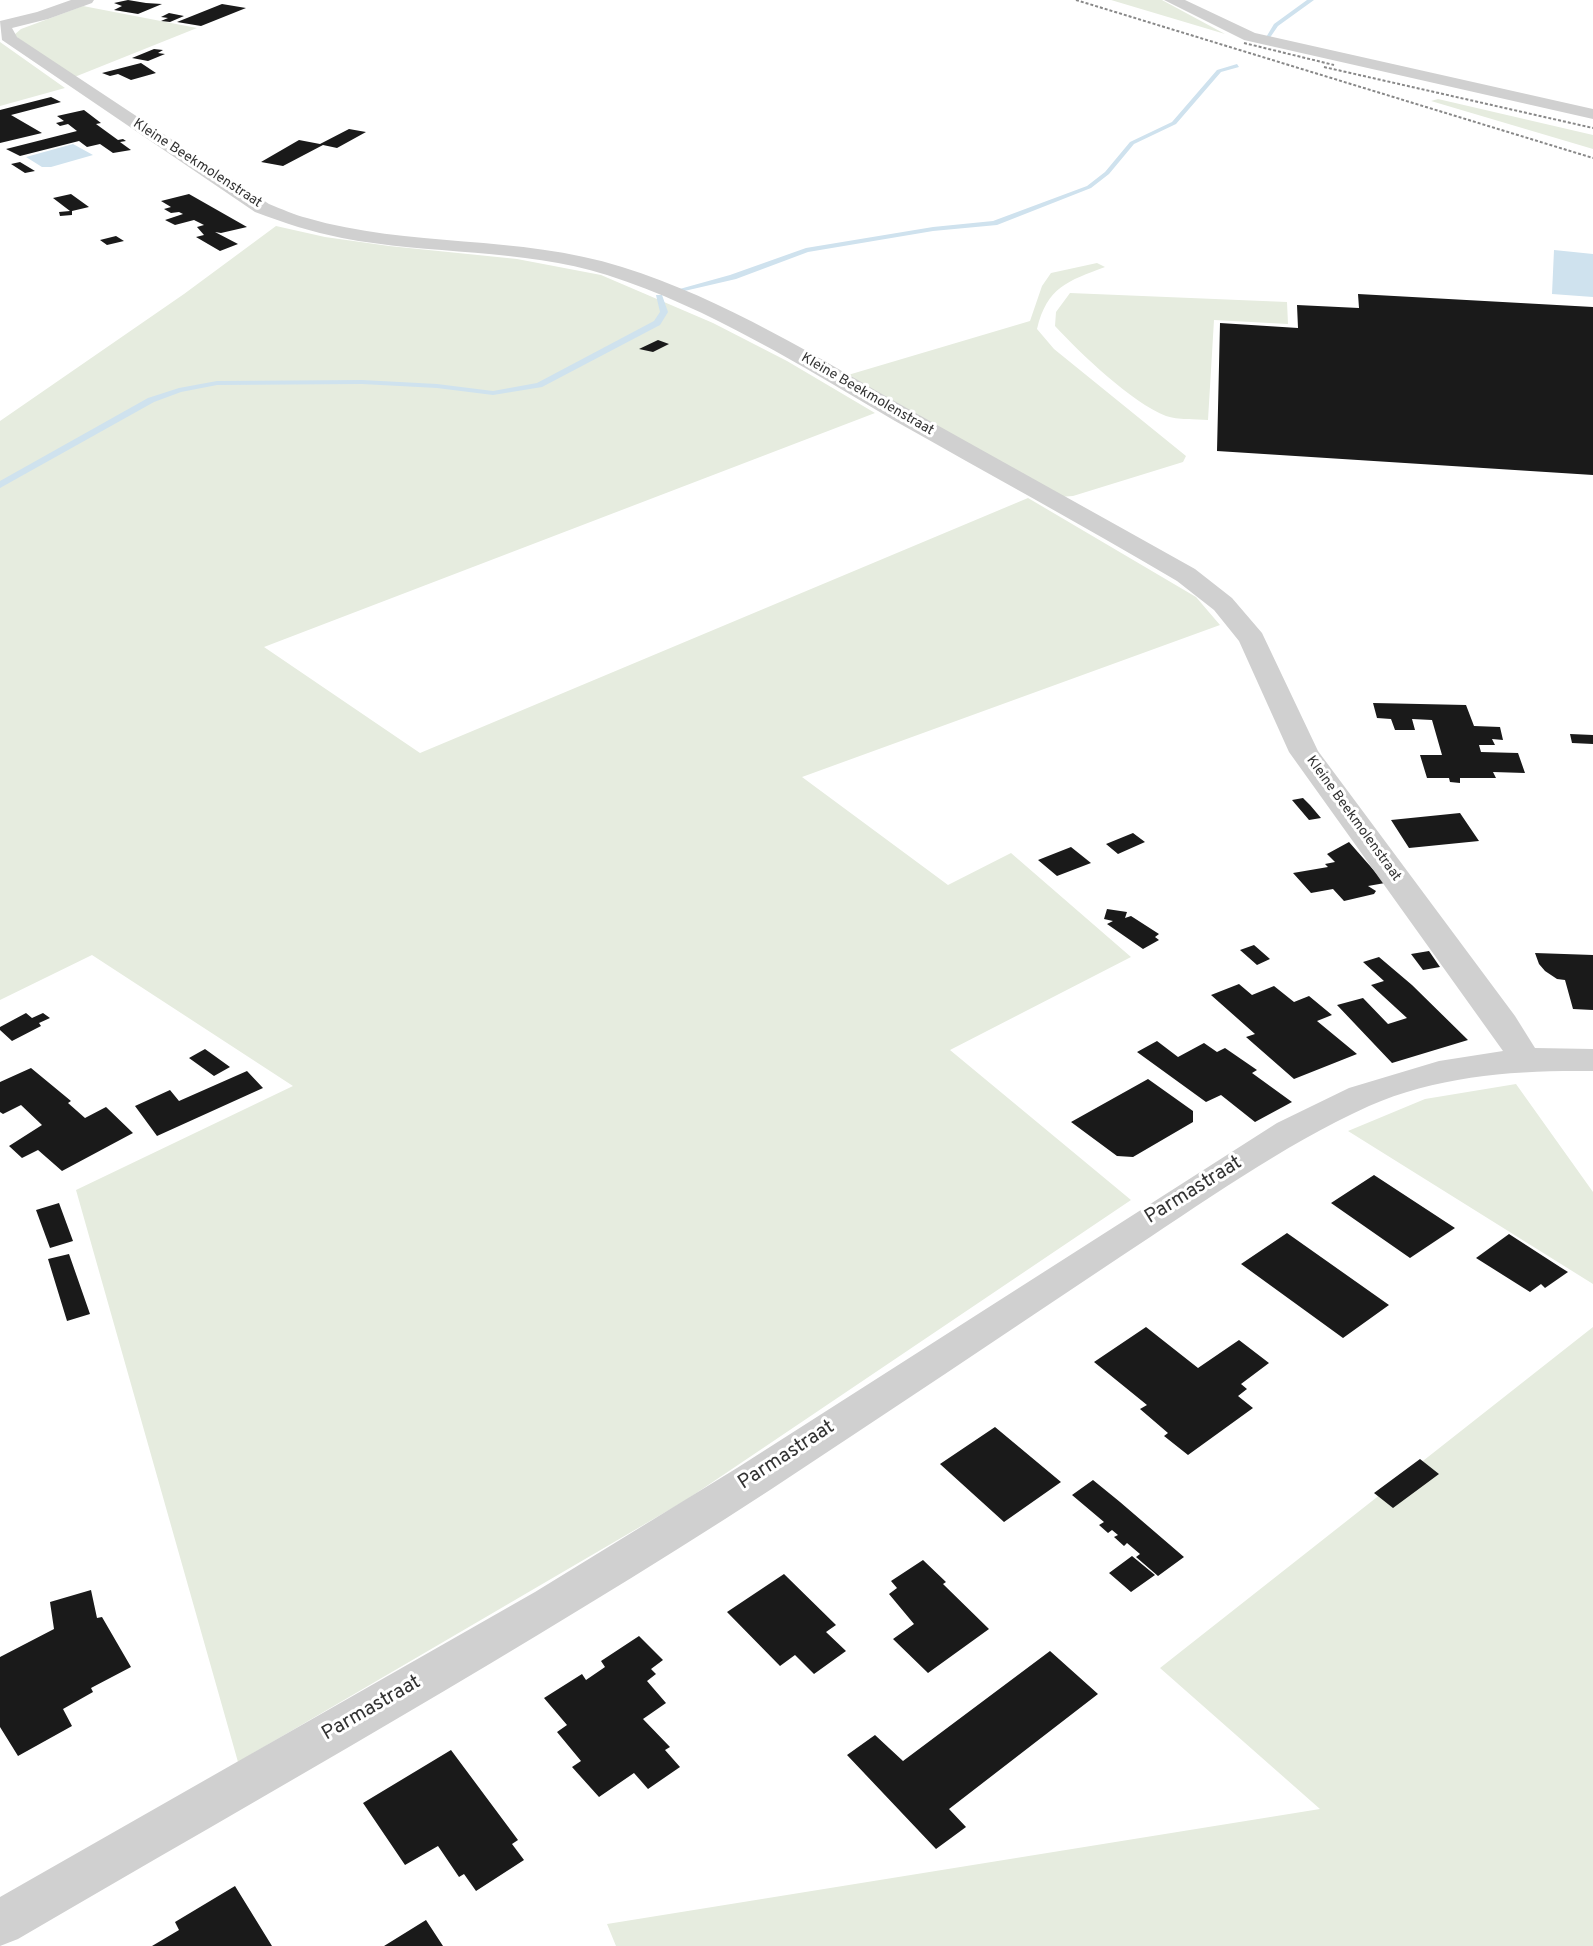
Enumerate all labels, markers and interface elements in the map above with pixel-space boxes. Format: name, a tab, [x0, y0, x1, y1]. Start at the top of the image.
street label: Kleine Beekmolenstraat	[129, 116, 265, 212]
street label: Kleine Beekmolenstraat	[798, 350, 936, 440]
street label: Kleine Beekmolenstraat	[1302, 753, 1404, 885]
street label: Parmastraat	[1141, 1152, 1247, 1230]
street label: Parmastraat	[734, 1416, 840, 1496]
street label: Parmastraat	[318, 1671, 426, 1747]

